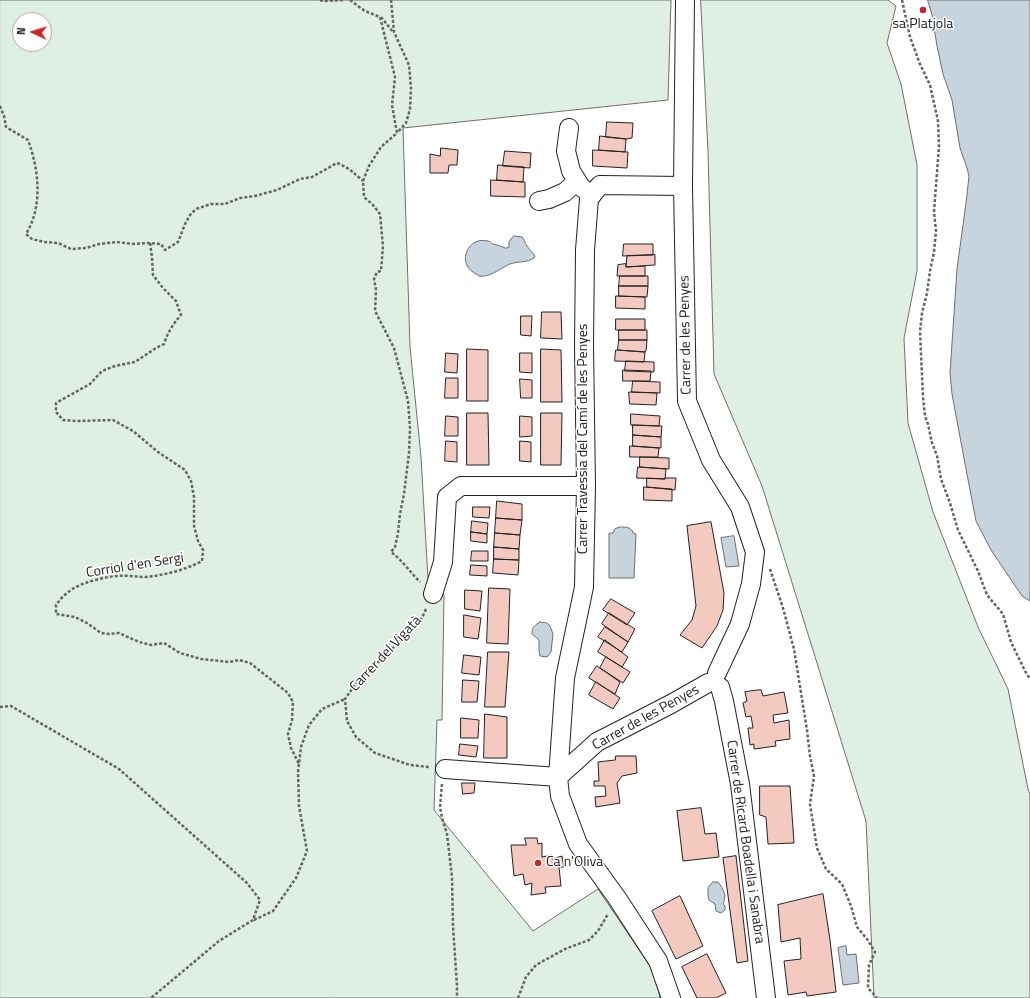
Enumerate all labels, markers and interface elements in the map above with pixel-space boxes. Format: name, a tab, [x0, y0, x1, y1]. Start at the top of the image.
marker: sa Platjola	[918, 5, 928, 15]
north arrow	[12, 12, 52, 52]
place label: sa Platjola	[893, 17, 953, 33]
text: N	[13, 27, 29, 36]
street label: Carrer de les Penyes	[677, 275, 695, 395]
street label: Carrer Travessia del Camí de les Penyes	[576, 324, 592, 554]
street label: Corriol d'en Sergi	[85, 550, 185, 582]
street label: Carrer del Vigatà	[347, 613, 425, 695]
street label: Carrer de les Penyes	[590, 682, 702, 754]
street label: Carrer de Ricard Boadella i Sanabra	[722, 739, 768, 945]
place label: Ca n'Oliva	[546, 855, 603, 871]
marker: Ca n'Oliva	[533, 858, 543, 868]

